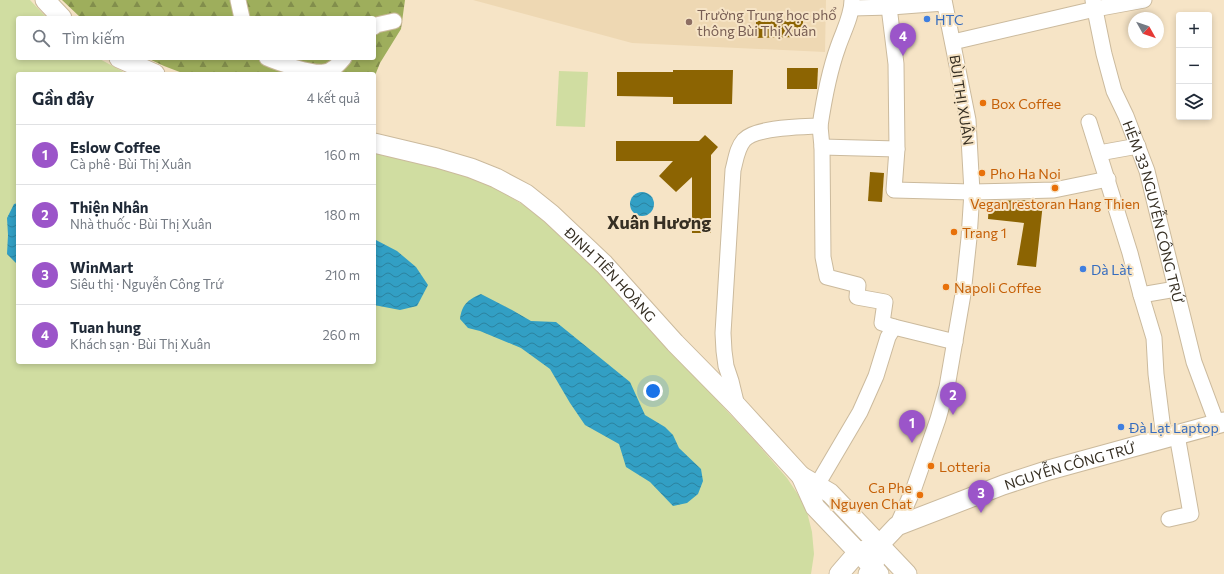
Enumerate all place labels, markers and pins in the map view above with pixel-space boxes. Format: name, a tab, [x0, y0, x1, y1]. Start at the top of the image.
place label: Trường Trung học phổ thông Bùi Thị Xuân	[697, 6, 837, 39]
place label: HTC	[935, 11, 964, 28]
marker: HTC	[922, 14, 932, 24]
marker: Trường Trung học phổ thông Bùi Thị Xuân	[684, 17, 694, 27]
pin: 4	[890, 23, 916, 56]
place label: Box Coffee	[991, 95, 1061, 112]
marker: Box Coffee	[978, 98, 988, 108]
place label: Pho Ha Noi	[990, 165, 1061, 182]
marker: Pho Ha Noi	[977, 168, 987, 178]
marker: Vegan restoran Hang Thien	[1050, 183, 1060, 193]
place label: Vegan restoran Hang Thien	[970, 195, 1140, 212]
place label: Trang 1	[962, 224, 1007, 241]
marker: Trang 1	[949, 227, 959, 237]
place label: Dà Làt	[1091, 261, 1133, 278]
marker: Dà Làt	[1078, 264, 1088, 274]
place label: Napoli Coffee	[954, 279, 1041, 296]
marker: Napoli Coffee	[941, 282, 951, 292]
pin: 2	[940, 382, 966, 415]
pin: 1	[899, 410, 925, 443]
place label: Đà Lạt Laptop	[1128, 419, 1219, 436]
marker: Đà Lạt Laptop	[1116, 422, 1126, 432]
place label: Lotteria	[939, 458, 991, 475]
marker: Lotteria	[926, 461, 936, 471]
place label: Ca Phe Nguyen Chat	[830, 479, 912, 512]
pin: 3	[968, 480, 994, 513]
marker: Ca Phe Nguyen Chat	[915, 490, 925, 500]

